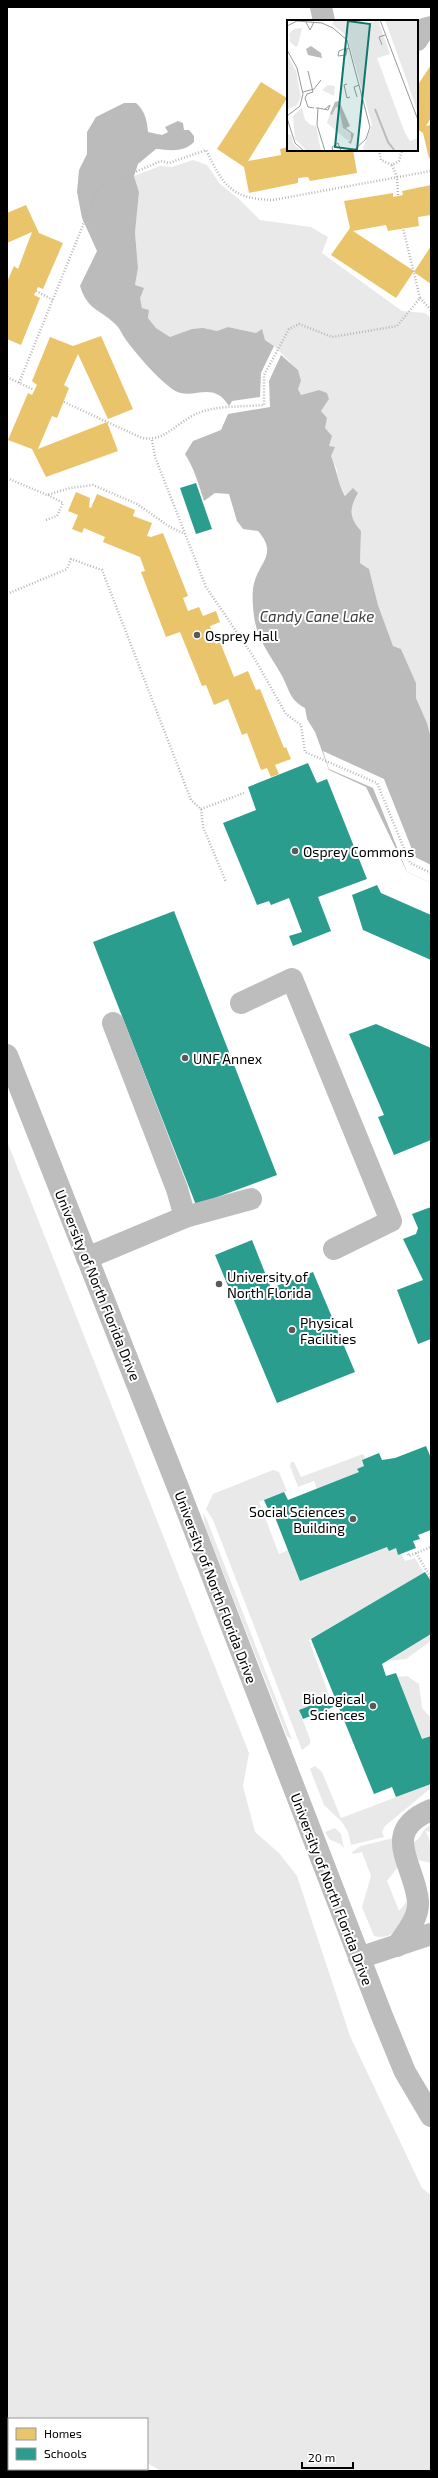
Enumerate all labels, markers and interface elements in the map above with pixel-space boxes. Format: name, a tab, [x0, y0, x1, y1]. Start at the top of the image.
inset map	[287, 20, 418, 151]
water label: Candy Cane Lake	[260, 607, 374, 626]
place label: Osprey Hall	[205, 627, 279, 644]
marker: Osprey Hall	[192, 630, 202, 640]
place label: Osprey Commons	[303, 843, 414, 860]
marker: Osprey Commons	[290, 846, 300, 856]
place label: UNF Annex	[193, 1050, 263, 1067]
marker: UNF Annex	[180, 1053, 190, 1063]
street label: University of North Florida Drive	[52, 1187, 144, 1383]
place label: University of North Florida	[227, 1268, 311, 1301]
marker: University of North Florida	[214, 1279, 224, 1289]
place label: Physical Facilities	[300, 1314, 356, 1347]
marker: Physical Facilities	[287, 1325, 297, 1335]
street label: University of North Florida Drive	[171, 1489, 261, 1685]
place label: Social Sciences Building	[249, 1503, 345, 1536]
marker: Social Sciences Building	[348, 1514, 358, 1524]
place label: Biological Sciences	[303, 1690, 366, 1723]
marker: Biological Sciences	[368, 1701, 378, 1711]
street label: University of North Florida Drive	[287, 1791, 377, 1987]
legend	[8, 2418, 148, 2470]
text: Homes	[44, 2426, 82, 2440]
scale bar	[302, 2444, 353, 2470]
text: Schools	[44, 2446, 87, 2460]
text: 20 m	[308, 2450, 335, 2464]

